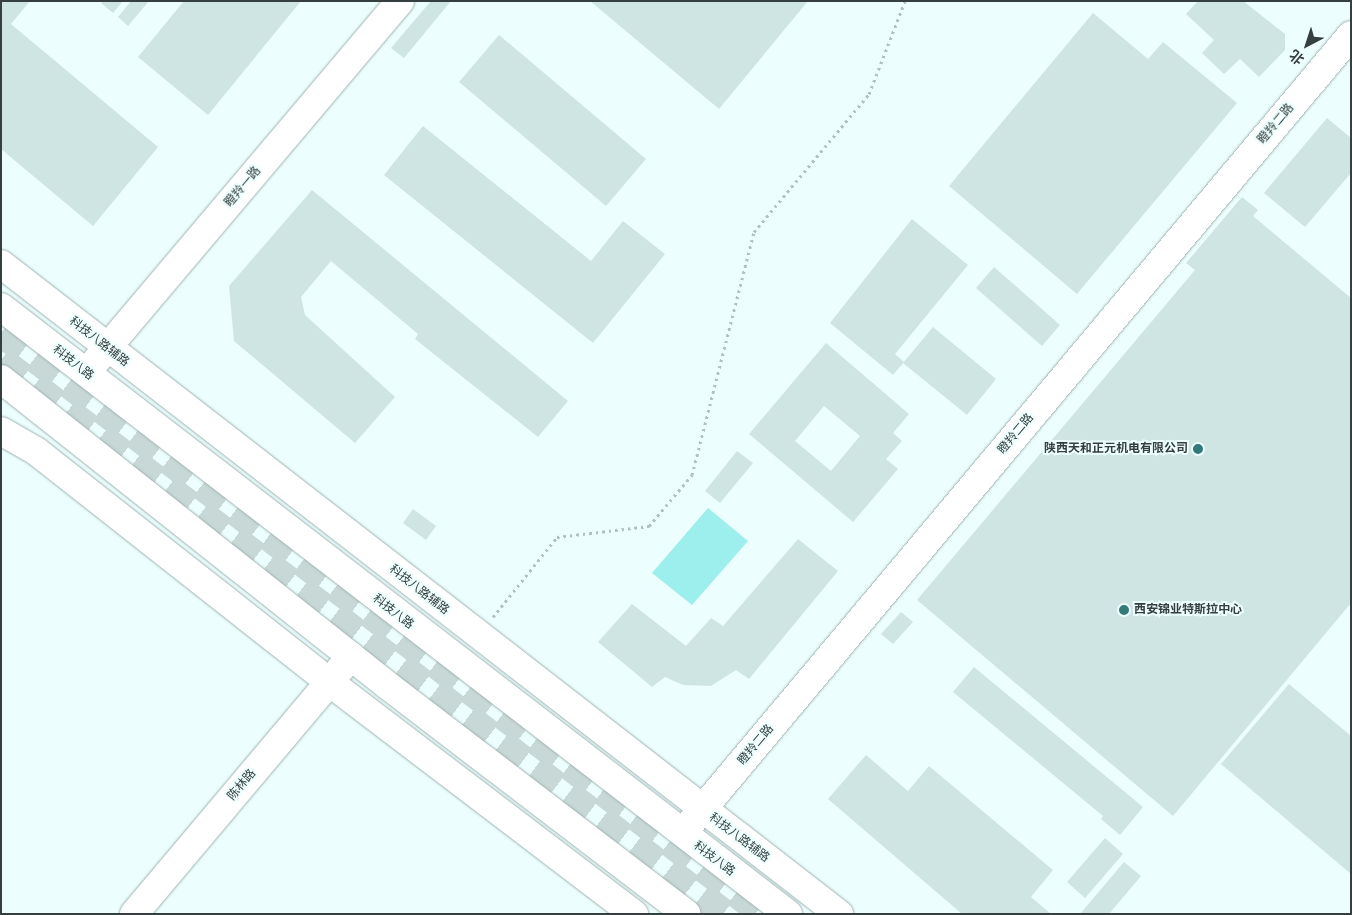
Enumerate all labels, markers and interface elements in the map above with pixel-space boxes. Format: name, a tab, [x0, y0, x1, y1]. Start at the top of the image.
north arrow	[1282, 20, 1332, 70]
text: 北	[1286, 46, 1308, 68]
street label: 瞪羚二路	[1255, 101, 1297, 147]
street label: 瞪羚一路	[222, 164, 264, 210]
street label: 科技八路辅路	[66, 314, 132, 370]
street label: 科技八路	[50, 343, 96, 383]
street label: 瞪羚二路	[995, 411, 1037, 457]
place label: 陕西天和正元机电有限公司	[1044, 442, 1188, 456]
marker: 陕西天和正元机电有限公司	[1192, 443, 1204, 455]
street label: 科技八路辅路	[386, 562, 452, 618]
street label: 科技八路	[370, 592, 416, 632]
place label: 西安锦业特斯拉中心	[1134, 603, 1242, 617]
marker: 西安锦业特斯拉中心	[1118, 604, 1130, 616]
street label: 瞪羚二路	[735, 722, 777, 768]
street label: 陈林路	[225, 767, 259, 803]
street label: 科技八路辅路	[706, 811, 772, 865]
street label: 科技八路	[690, 839, 738, 879]

